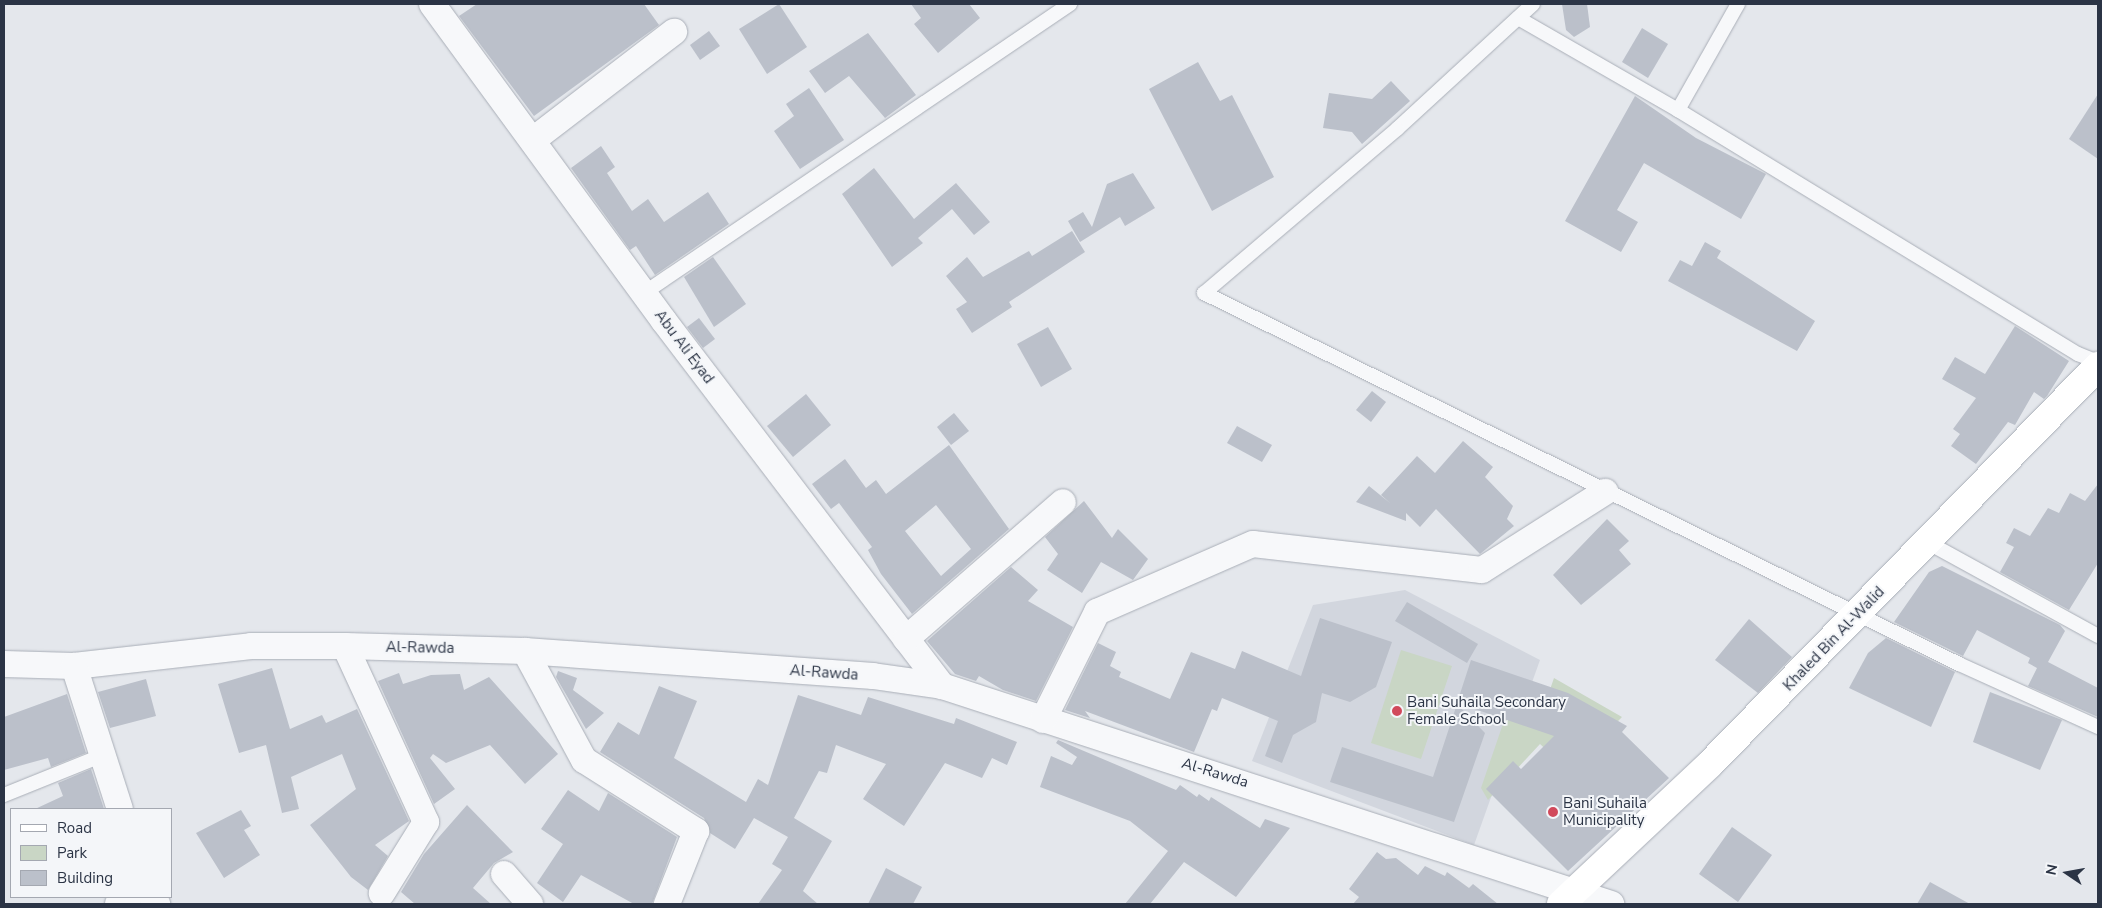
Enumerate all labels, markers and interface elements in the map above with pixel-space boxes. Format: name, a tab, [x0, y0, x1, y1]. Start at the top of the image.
street label: Abu Ali Eyad	[650, 307, 718, 387]
street label: Khaled Bin Al-Walid	[1780, 583, 1888, 695]
street label: Al-Rawda	[385, 638, 455, 658]
street label: Al-Rawda	[789, 662, 859, 684]
place label: Bani Suhaila Secondary Female School	[1407, 693, 1566, 728]
marker: Bani Suhaila Secondary Female School	[1391, 705, 1403, 717]
street label: Al-Rawda	[1180, 754, 1250, 792]
place label: Bani Suhaila Municipality	[1563, 794, 1647, 829]
marker: Bani Suhaila Municipality	[1547, 806, 1559, 818]
legend	[10, 808, 172, 898]
text: Road	[57, 818, 92, 838]
text: Park	[57, 843, 87, 863]
north arrow	[2042, 848, 2092, 898]
text: N	[2041, 863, 2062, 877]
text: Building	[57, 868, 113, 888]

